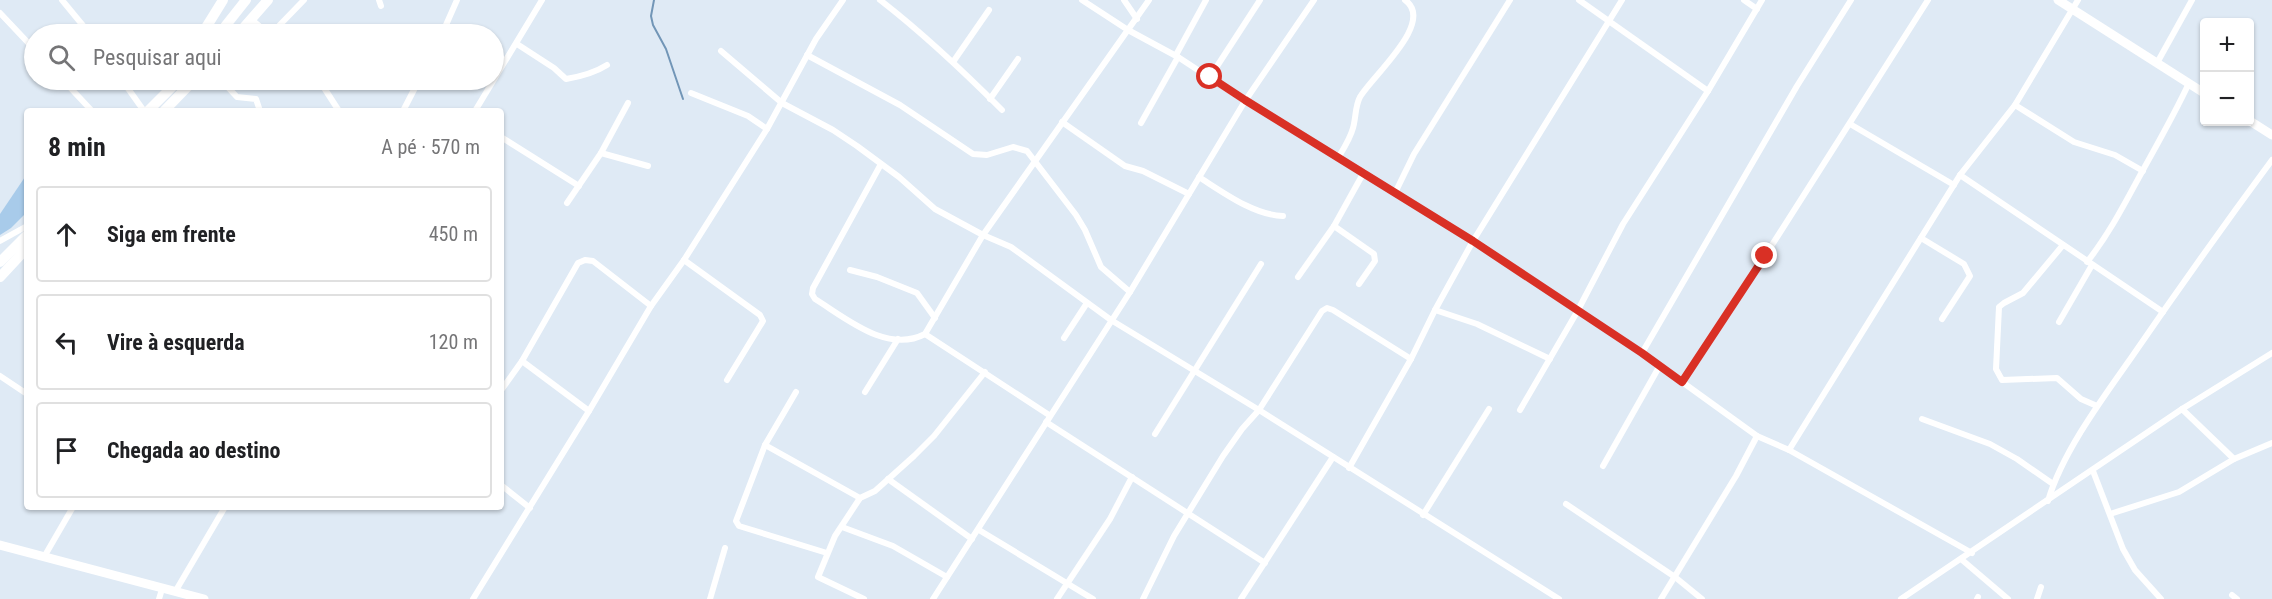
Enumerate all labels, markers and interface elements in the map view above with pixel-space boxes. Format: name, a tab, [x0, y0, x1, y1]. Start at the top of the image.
map controls	[2200, 18, 2254, 126]
button: +	[2200, 18, 2254, 72]
search box	[24, 24, 504, 90]
icon: search	[45, 41, 78, 74]
text: Pesquisar aqui	[93, 45, 222, 70]
route start	[1196, 63, 1222, 89]
button: −	[2200, 72, 2254, 126]
text: 8 min	[48, 132, 106, 162]
text: A pé · 570 m	[381, 135, 480, 159]
icon: ahead	[50, 218, 83, 251]
text: Siga em frente	[107, 222, 236, 247]
text: 450 m	[429, 222, 478, 246]
route end	[1751, 242, 1777, 268]
icon: left	[50, 326, 83, 359]
text: Vire à esquerda	[107, 330, 245, 355]
text: 120 m	[429, 330, 478, 354]
icon: arrive	[50, 434, 83, 467]
text: Chegada ao destino	[107, 438, 281, 463]

